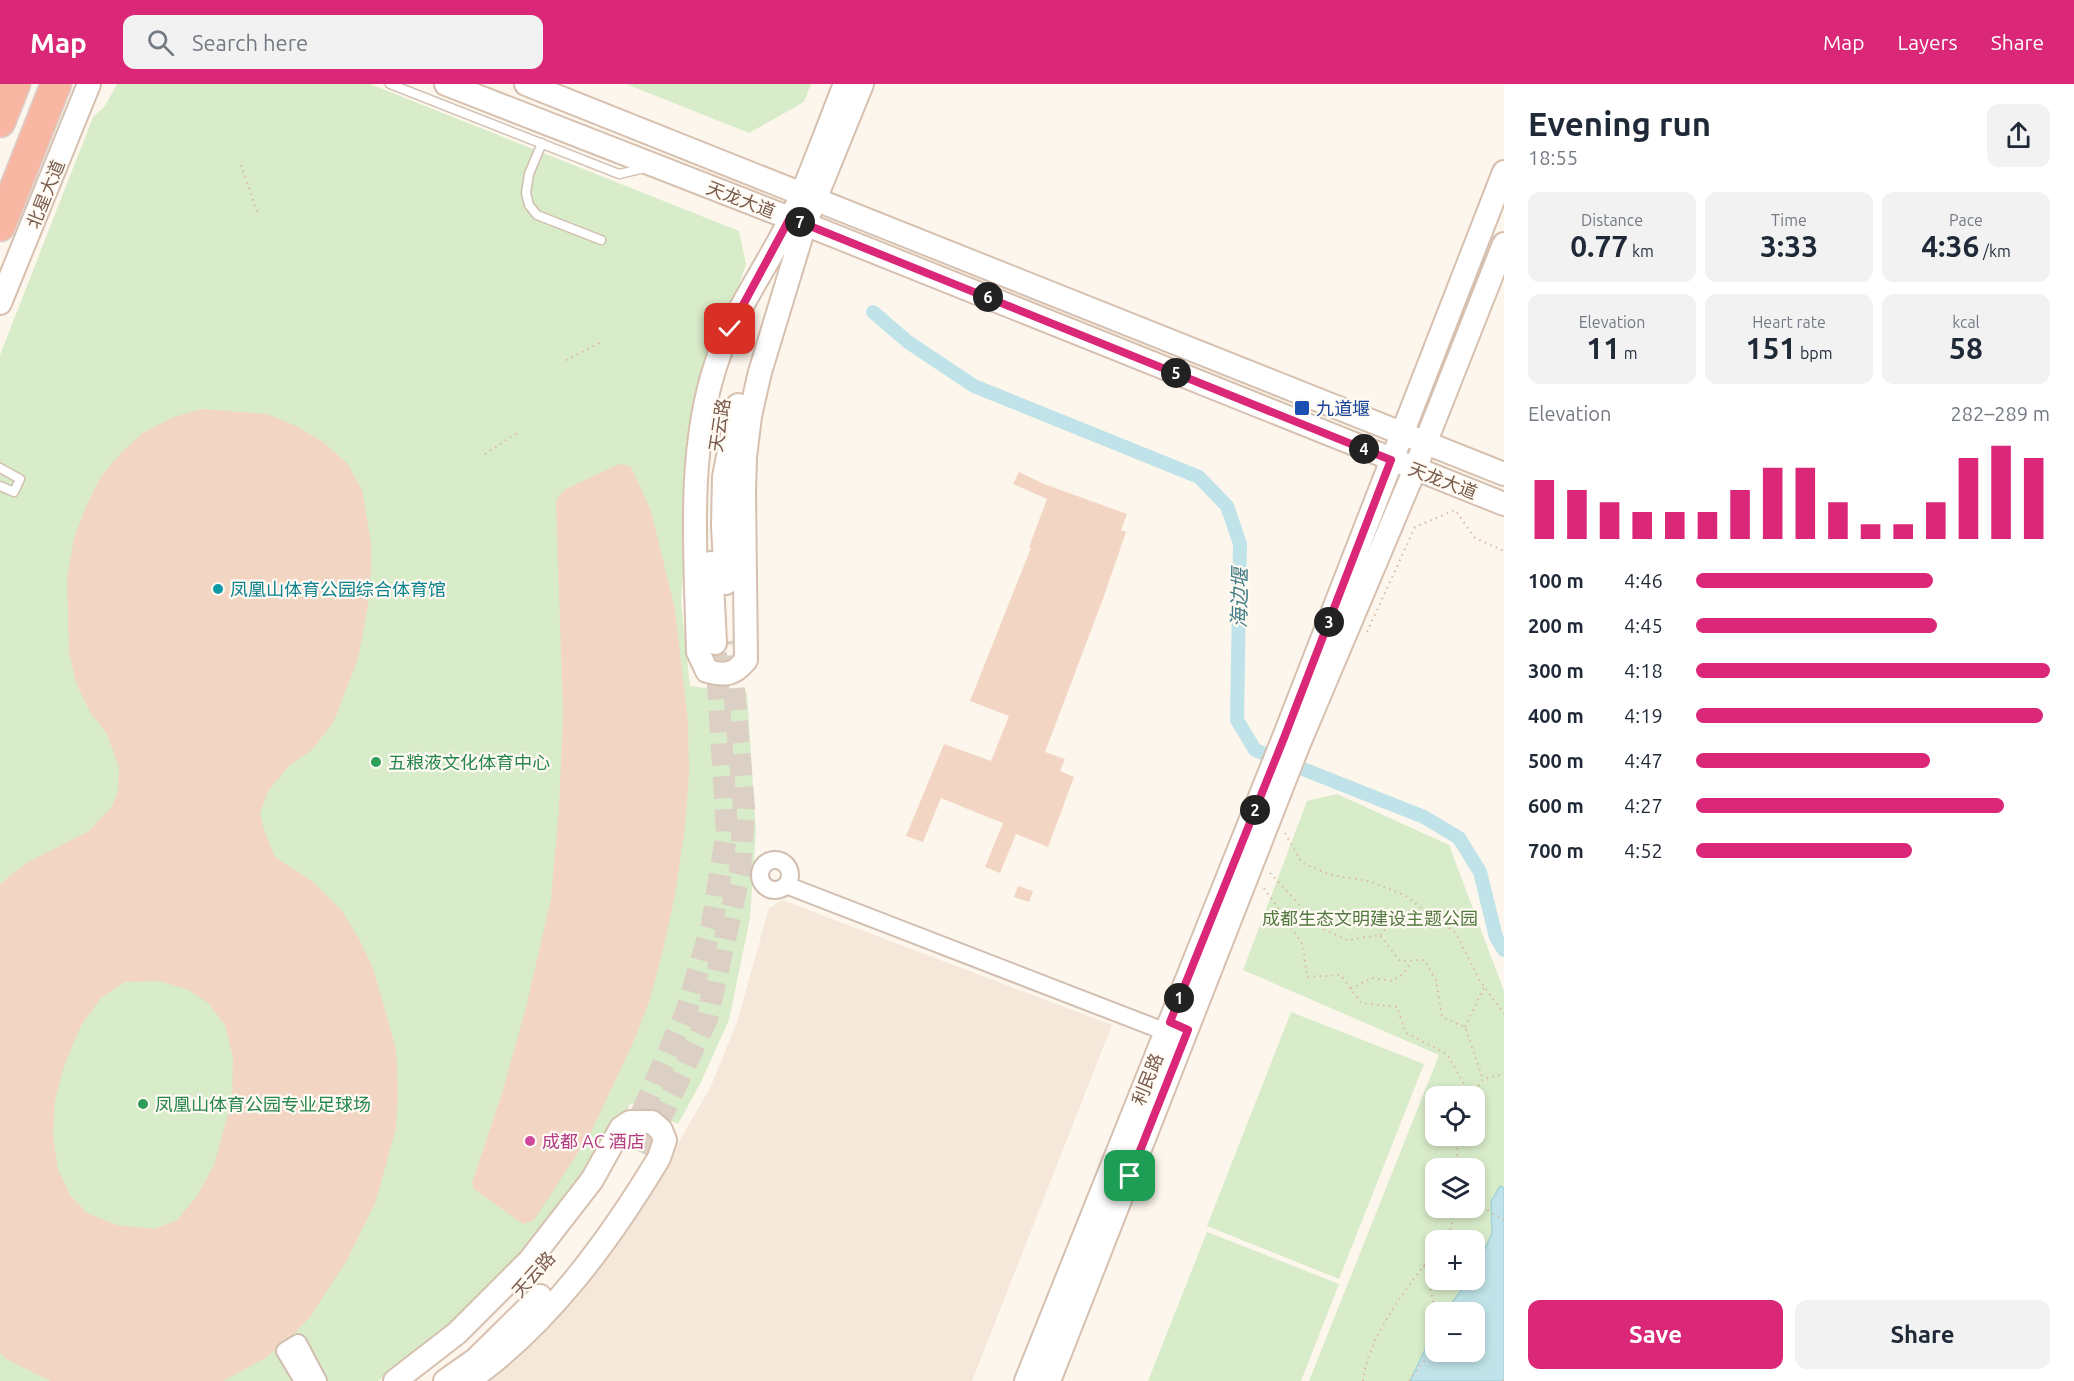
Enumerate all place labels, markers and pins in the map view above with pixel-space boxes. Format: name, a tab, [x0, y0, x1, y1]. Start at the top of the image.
pin: 7	[785, 207, 815, 237]
pin: 6	[973, 282, 1003, 312]
pin	[704, 303, 755, 354]
pin: 5	[1161, 358, 1191, 388]
place label: 九道堰	[1316, 398, 1370, 418]
marker: 九道堰	[1293, 399, 1311, 417]
pin: 4	[1349, 434, 1379, 464]
place label: 凤凰山体育公园综合体育馆	[230, 579, 446, 599]
marker: 凤凰山体育公园综合体育馆	[211, 582, 225, 596]
pin: 3	[1314, 607, 1344, 637]
place label: 五粮液文化体育中心	[388, 752, 550, 772]
marker: 五粮液文化体育中心	[369, 755, 383, 769]
pin: 2	[1240, 795, 1270, 825]
pin: 1	[1164, 983, 1194, 1013]
place label: 凤凰山体育公园专业足球场	[155, 1094, 371, 1114]
marker: 凤凰山体育公园专业足球场	[136, 1097, 150, 1111]
place label: 成都 AC 酒店	[542, 1131, 645, 1151]
marker: 成都 AC 酒店	[523, 1134, 537, 1148]
pin	[1104, 1150, 1155, 1201]

